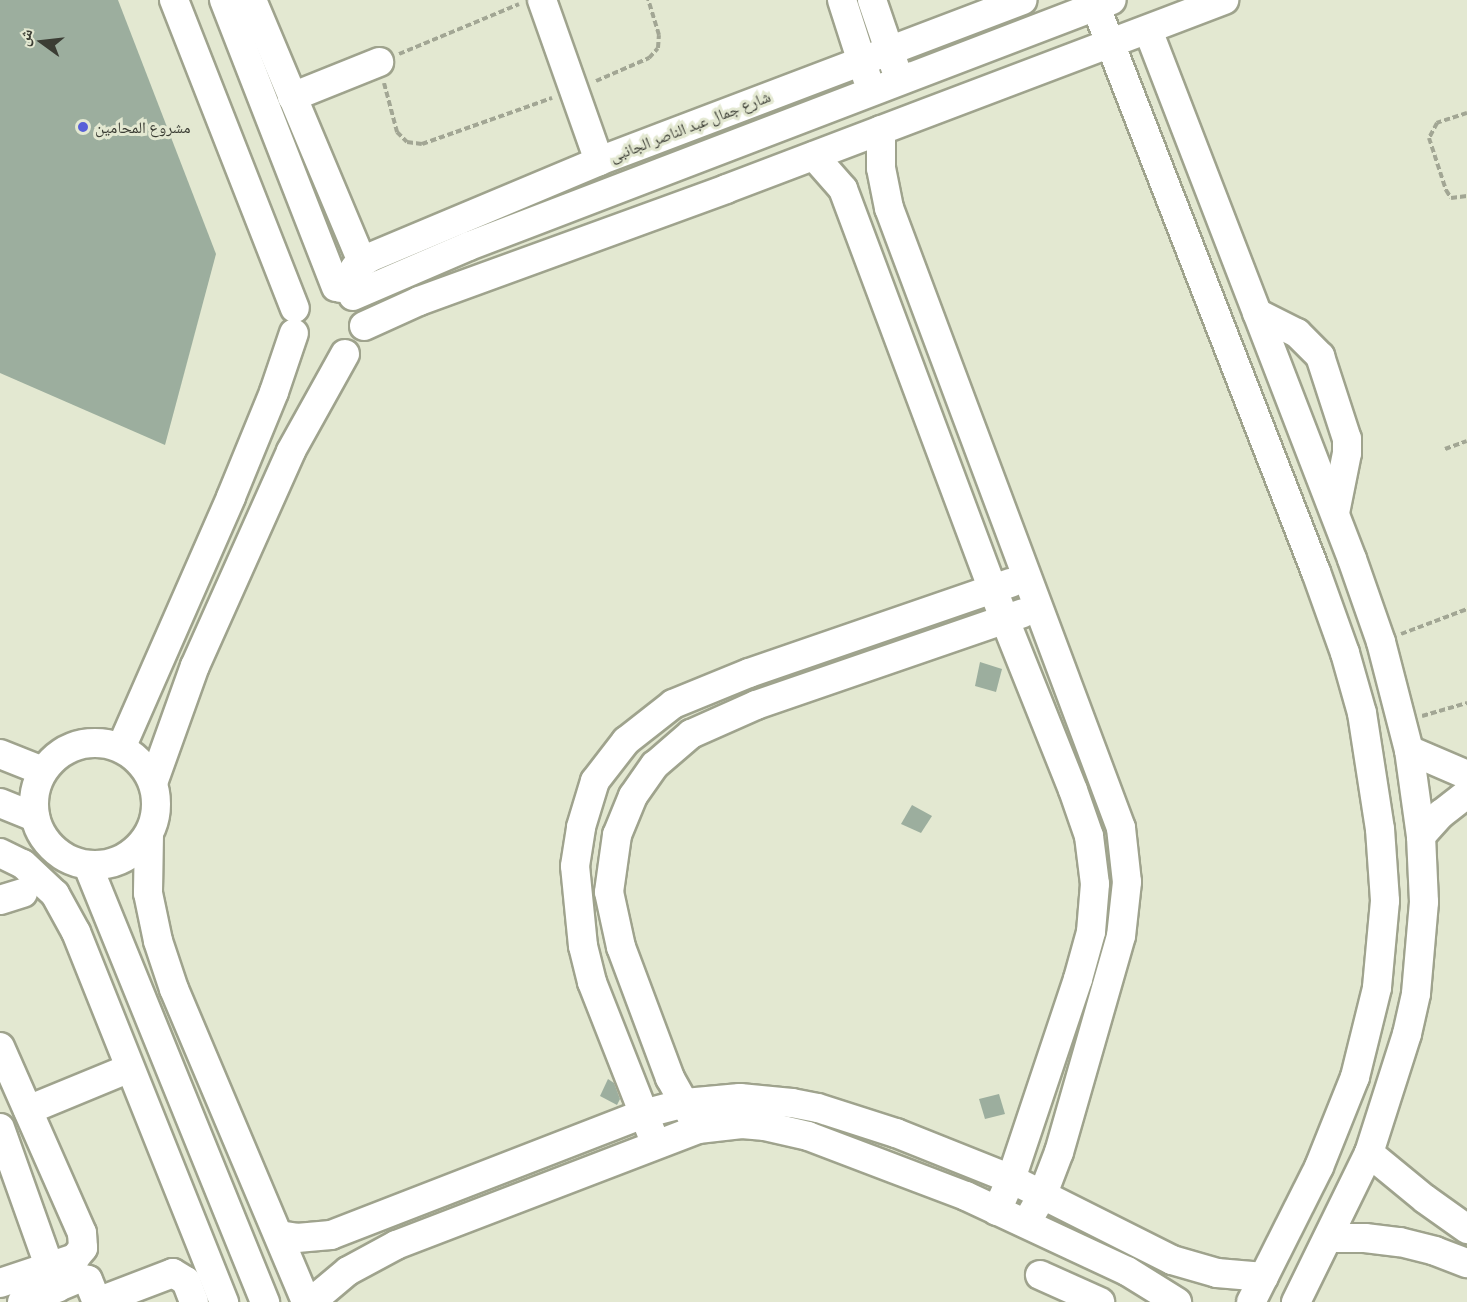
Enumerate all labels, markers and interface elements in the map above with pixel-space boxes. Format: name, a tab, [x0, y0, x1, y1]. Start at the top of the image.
north arrow	[12, 12, 72, 72]
text: ش	[13, 27, 36, 48]
street label: شارع جمال عبد الناصر الجانبى	[607, 86, 773, 166]
place label: مشروع المحامين	[95, 117, 191, 137]
marker: مشروع المحامين	[76, 120, 90, 134]

